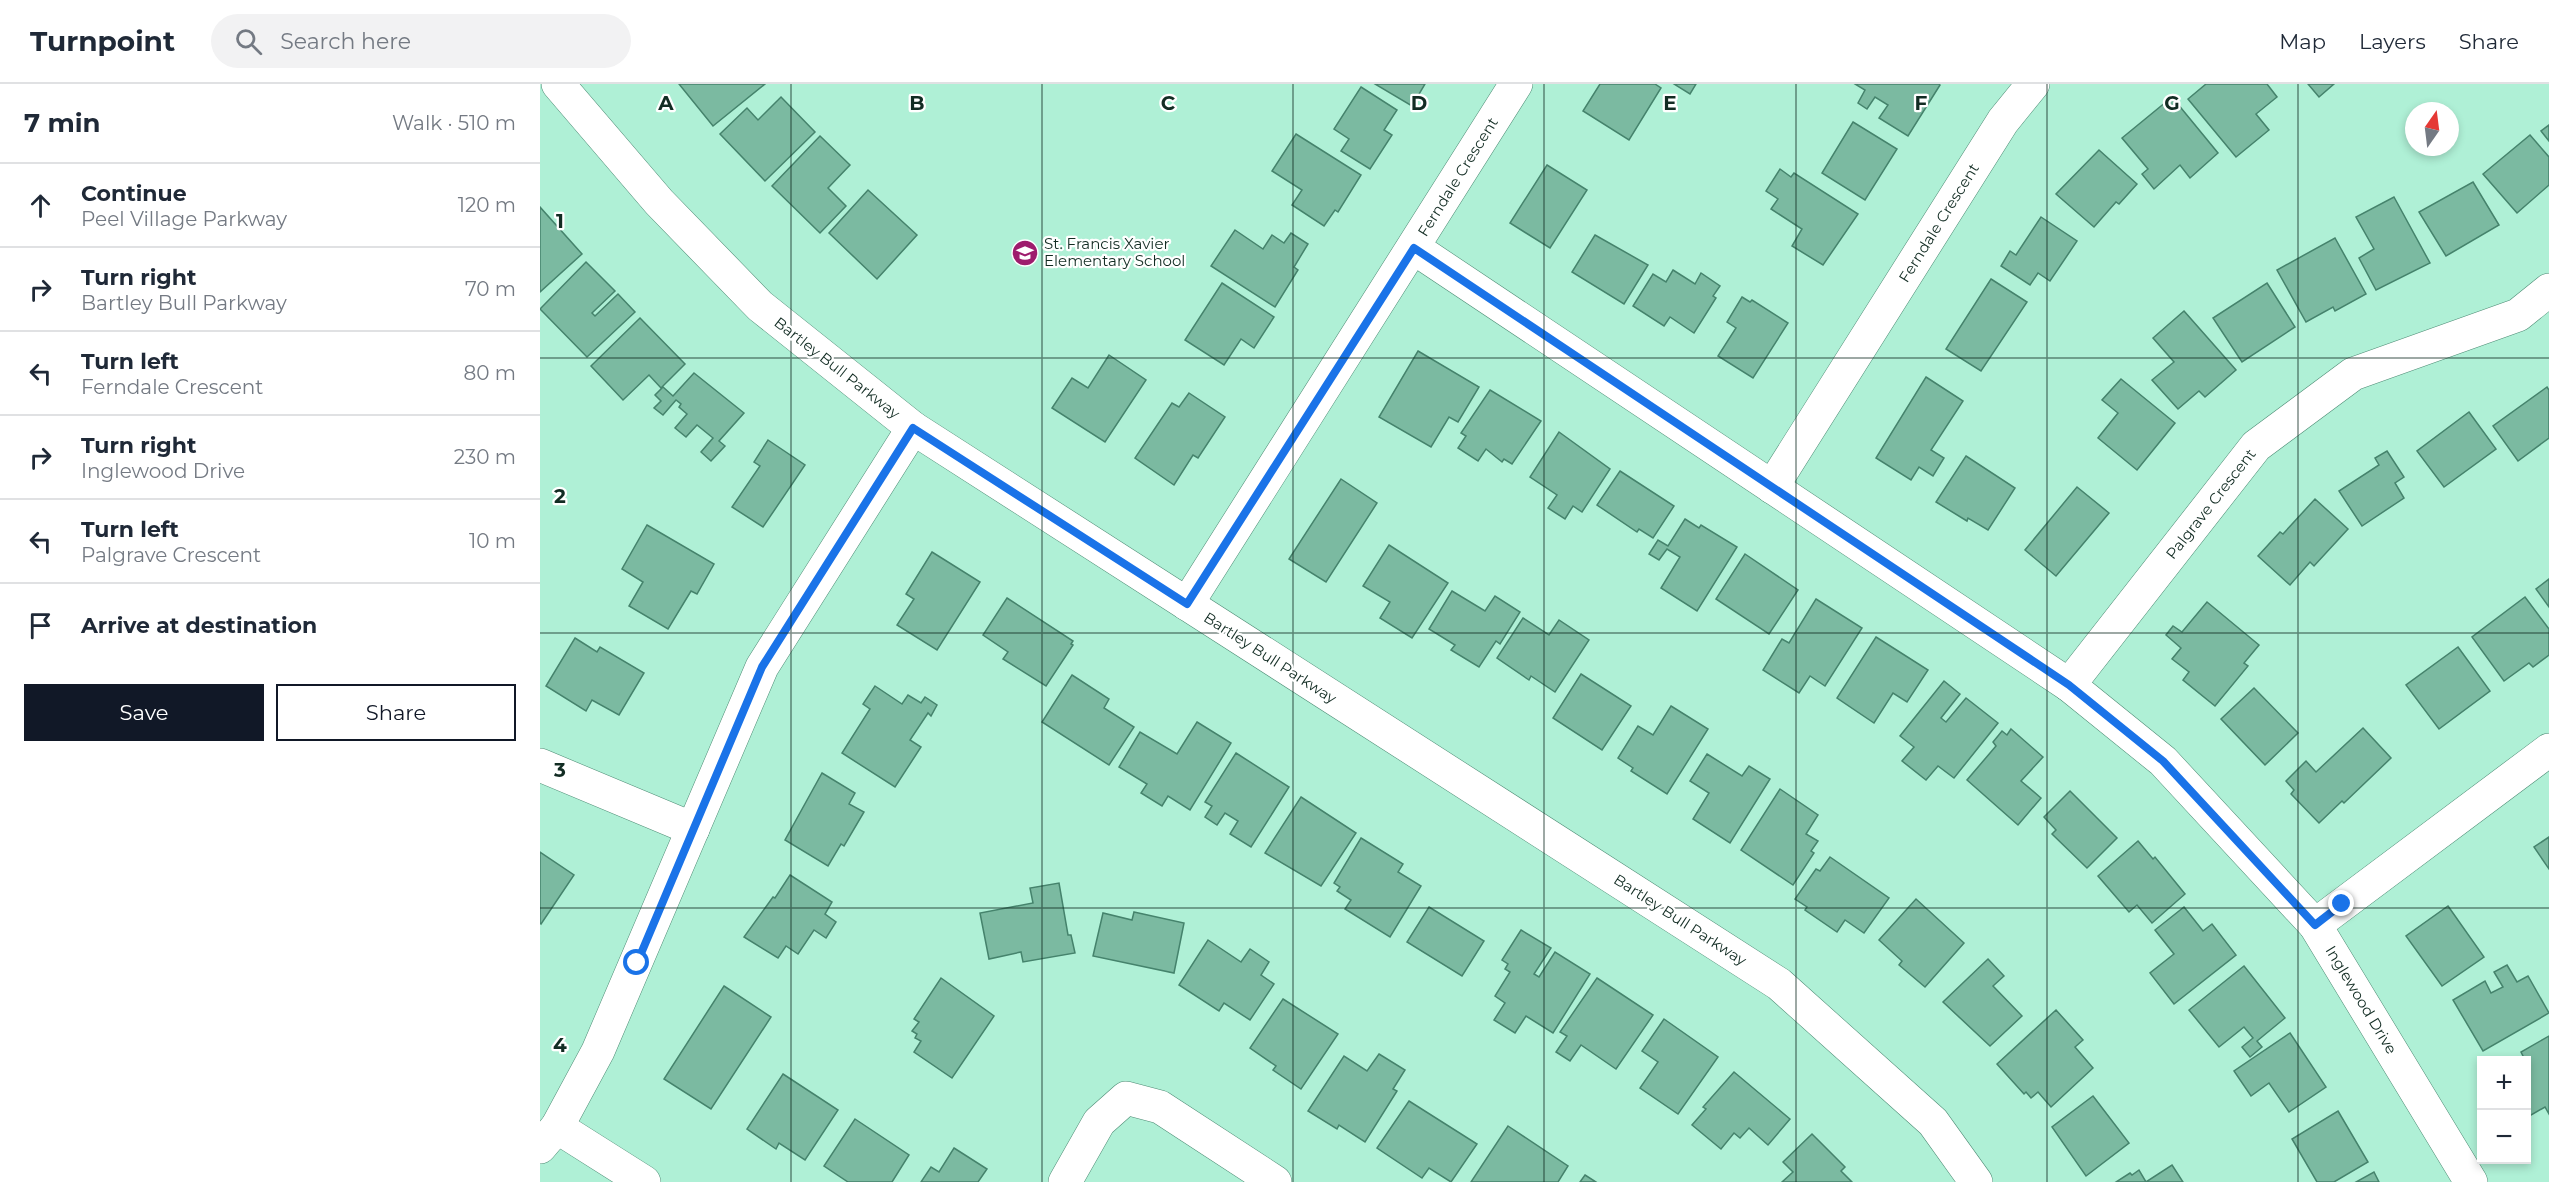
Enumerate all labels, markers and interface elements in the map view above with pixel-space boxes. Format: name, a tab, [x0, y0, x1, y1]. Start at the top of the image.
search box	[211, 14, 631, 68]
text: Turnpoint	[30, 24, 175, 58]
icon: search	[232, 25, 265, 58]
text: Search here	[280, 28, 411, 55]
text: Map	[2279, 29, 2326, 54]
text: Layers	[2359, 29, 2426, 54]
text: Share	[2459, 29, 2519, 54]
text: A	[657, 91, 674, 115]
text: B	[909, 91, 925, 115]
text: C	[1161, 91, 1176, 115]
text: D	[1411, 91, 1427, 115]
text: E	[1663, 91, 1677, 115]
text: F	[1915, 91, 1928, 115]
text: G	[2164, 91, 2180, 115]
north arrow	[2405, 102, 2459, 156]
text: 7 min	[24, 107, 101, 139]
text: Walk · 510 m	[392, 111, 516, 135]
street label: Ferndale Crescent	[1413, 114, 1502, 240]
street label: Ferndale Crescent	[1894, 160, 1983, 286]
text: Continue	[81, 180, 187, 207]
icon: ahead	[24, 189, 57, 222]
text: 120 m	[458, 193, 516, 217]
text: Peel Village Parkway	[81, 207, 287, 231]
text: 1	[556, 209, 564, 233]
place label: St. Francis Xavier Elementary School	[1044, 234, 1185, 270]
school or university icon: St. Francis Xavier Elementary School	[1010, 238, 1040, 268]
text: Turn right	[81, 264, 196, 291]
icon: right	[24, 273, 57, 306]
text: 70 m	[465, 277, 516, 301]
text: Bartley Bull Parkway	[81, 291, 287, 315]
street label: Bartley Bull Parkway	[771, 313, 905, 423]
text: Turn left	[81, 348, 179, 375]
icon: left	[24, 357, 57, 390]
text: 80 m	[464, 361, 516, 385]
text: Ferndale Crescent	[81, 375, 263, 399]
text: Turn right	[81, 432, 196, 459]
icon: right	[24, 441, 57, 474]
text: 230 m	[454, 445, 516, 469]
street label: Palgrave Crescent	[2162, 445, 2260, 563]
text: Inglewood Drive	[81, 459, 245, 483]
text: 2	[554, 484, 566, 508]
text: Turn left	[81, 516, 179, 543]
icon: left	[24, 525, 57, 558]
text: 10 m	[469, 529, 516, 553]
text: Palgrave Crescent	[81, 543, 261, 567]
street label: Bartley Bull Parkway	[1200, 608, 1341, 708]
icon: arrive	[24, 609, 57, 642]
text: Arrive at destination	[81, 612, 317, 639]
button: Save	[24, 684, 264, 741]
button: Share	[276, 684, 516, 741]
text: 3	[553, 758, 566, 782]
street label: Bartley Bull Parkway	[1610, 870, 1751, 970]
route end	[2328, 890, 2354, 916]
street label: Inglewood Drive	[2322, 942, 2401, 1057]
route start	[623, 949, 649, 975]
text: 4	[553, 1033, 567, 1057]
map controls	[2477, 1056, 2531, 1164]
button: +	[2477, 1056, 2531, 1110]
button: −	[2477, 1110, 2531, 1164]

